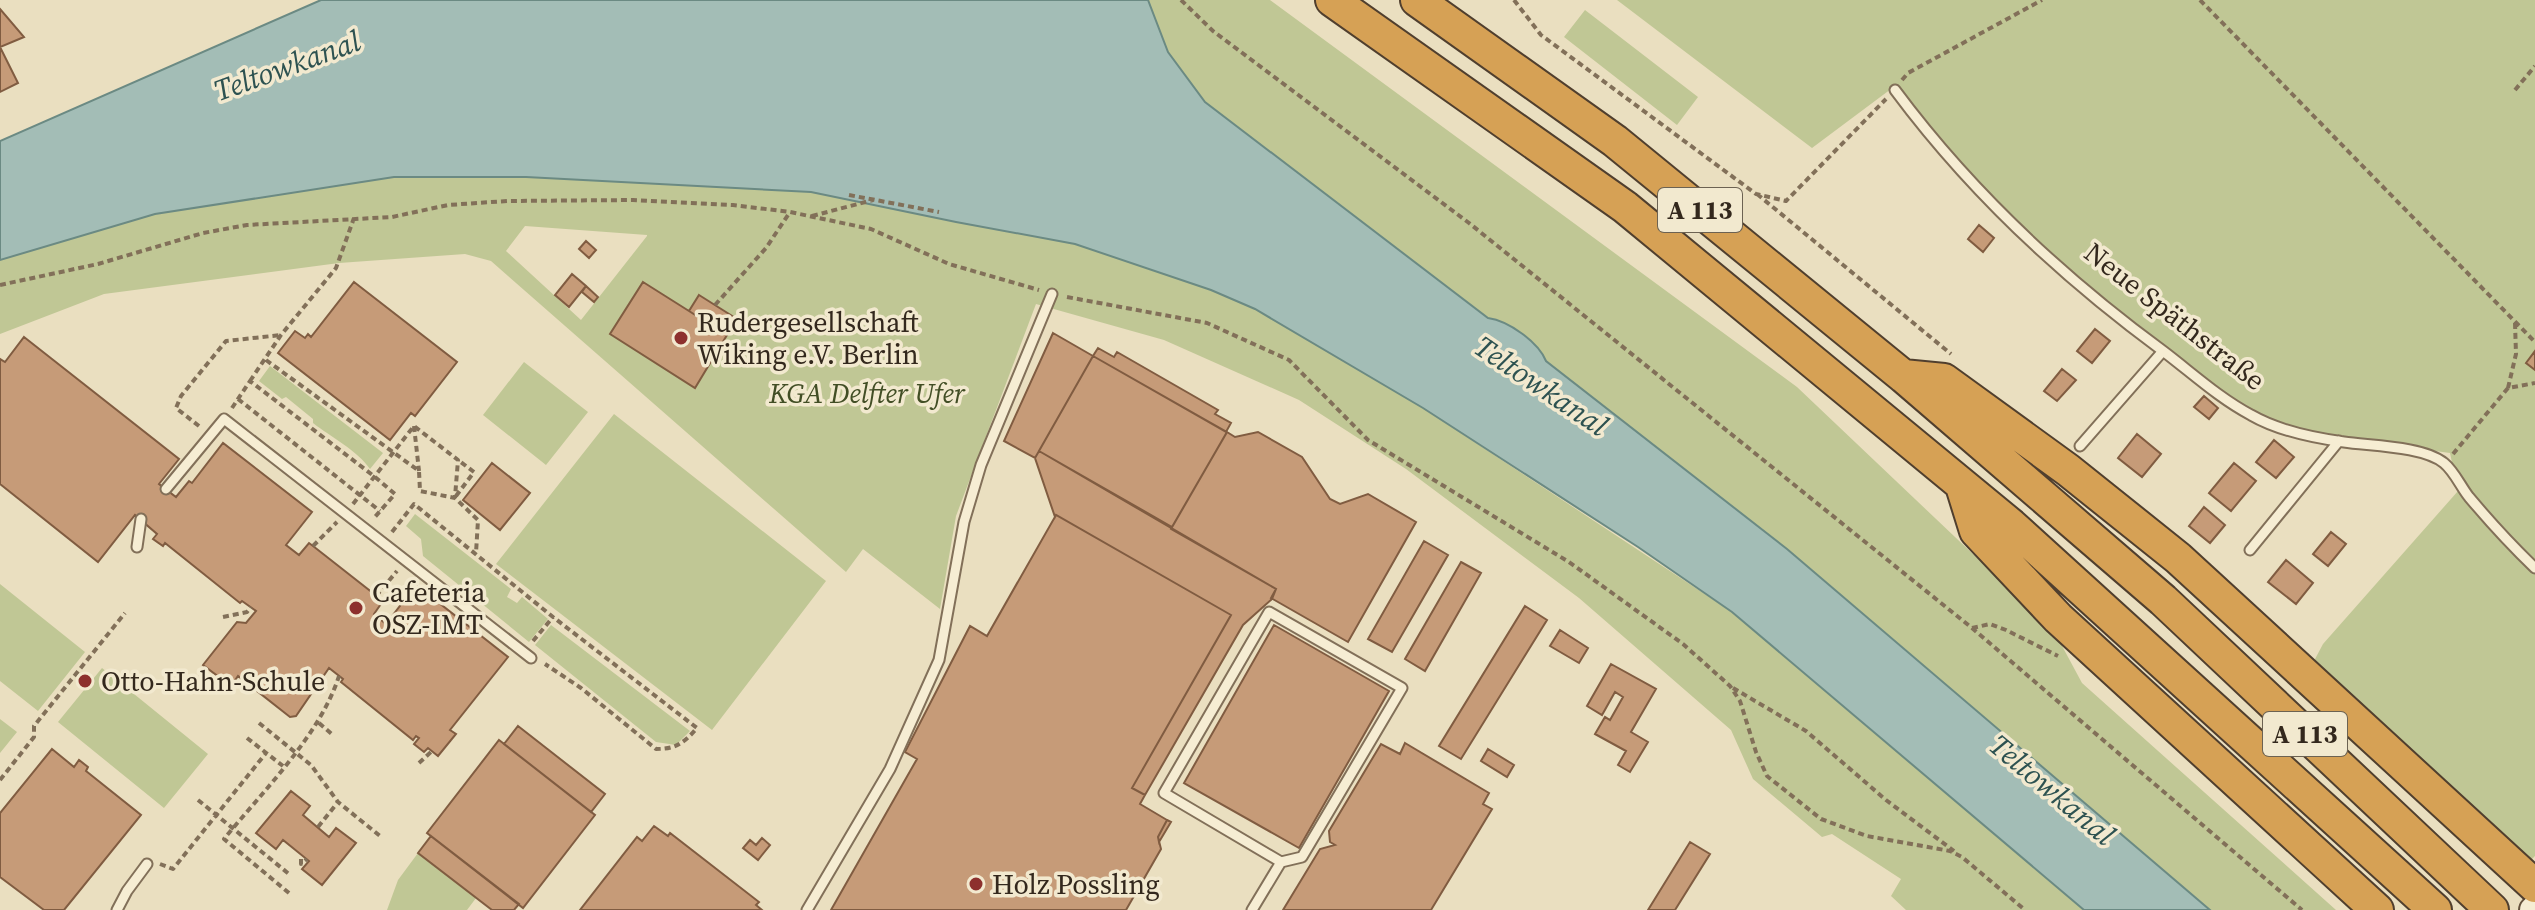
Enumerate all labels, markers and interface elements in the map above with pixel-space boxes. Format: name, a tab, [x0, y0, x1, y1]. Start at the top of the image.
water label: Teltowkanal	[208, 20, 366, 111]
road number: A 113	[1658, 188, 1742, 232]
street label: Neue Späthstraße	[2077, 233, 2273, 399]
place label: Rudergesellschaft Wiking e.V. Berlin	[697, 303, 919, 373]
water label: Teltowkanal	[1466, 326, 1617, 446]
marker: Rudergesellschaft Wiking e.V. Berlin	[672, 329, 690, 347]
park label: KGA Delfter Ufer	[768, 374, 966, 412]
place label: Cafeteria OSZ-IMT	[372, 573, 486, 643]
marker: Cafeteria OSZ-IMT	[347, 599, 365, 617]
place label: Otto-Hahn-Schule	[101, 662, 325, 700]
marker: Otto-Hahn-Schule	[76, 672, 94, 690]
road number: A 113	[2263, 712, 2347, 756]
water label: Teltowkanal	[1981, 725, 2125, 855]
place label: Holz Possling	[992, 865, 1160, 903]
marker: Holz Possling	[967, 875, 985, 893]

